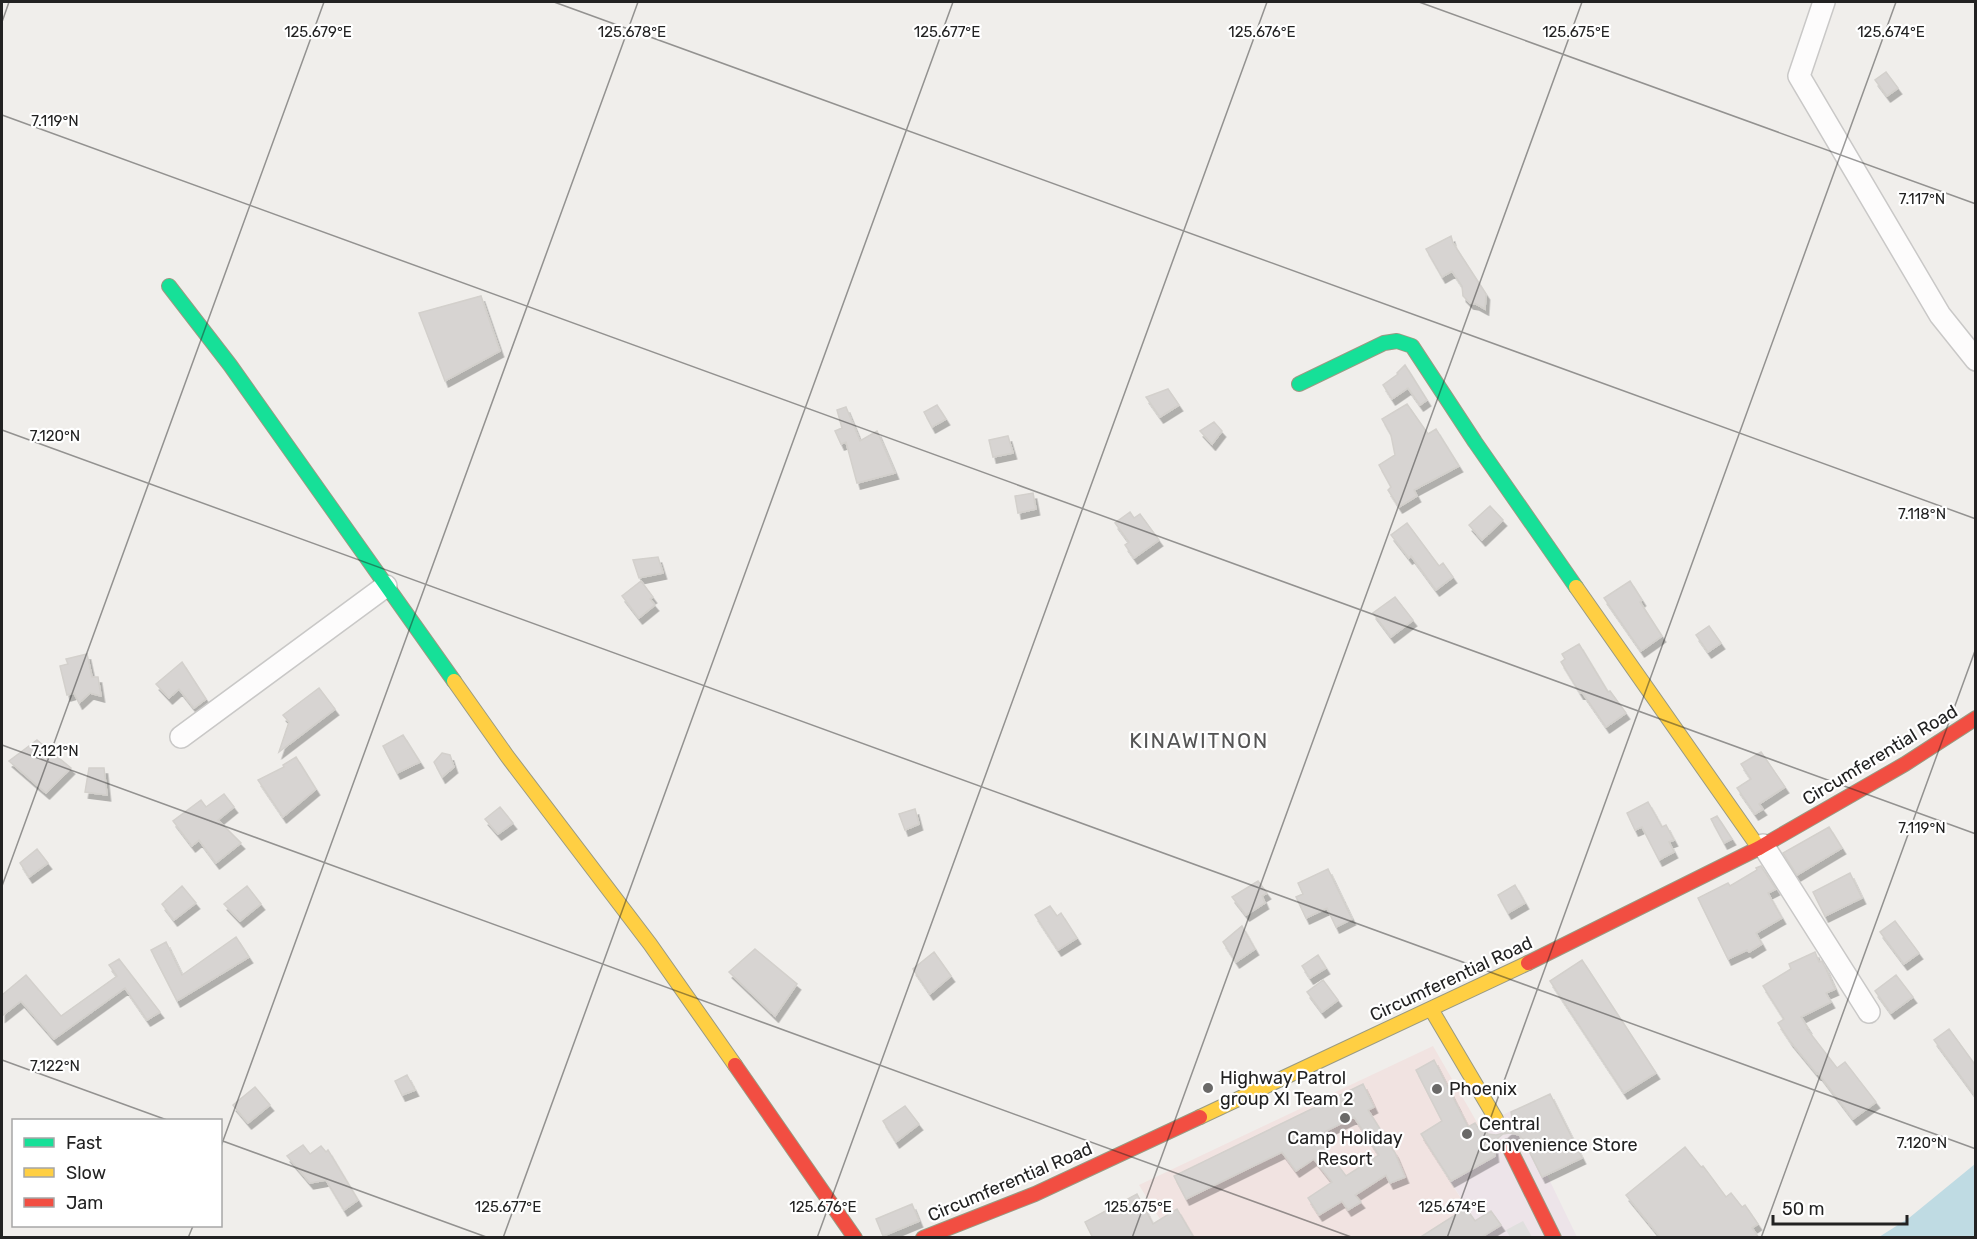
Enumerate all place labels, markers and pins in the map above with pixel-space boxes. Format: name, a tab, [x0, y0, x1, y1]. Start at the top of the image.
place label: Highway Patrol group XI Team 2	[1220, 1067, 1354, 1110]
place label: Phoenix	[1449, 1078, 1517, 1100]
marker: Highway Patrol group XI Team 2	[1201, 1081, 1215, 1095]
marker: Phoenix	[1430, 1082, 1444, 1096]
marker: Camp Holiday Resort	[1338, 1111, 1352, 1125]
place label: Central Convenience Store	[1479, 1113, 1638, 1156]
place label: Camp Holiday Resort	[1287, 1127, 1403, 1170]
marker: Central Convenience Store	[1460, 1127, 1474, 1141]

